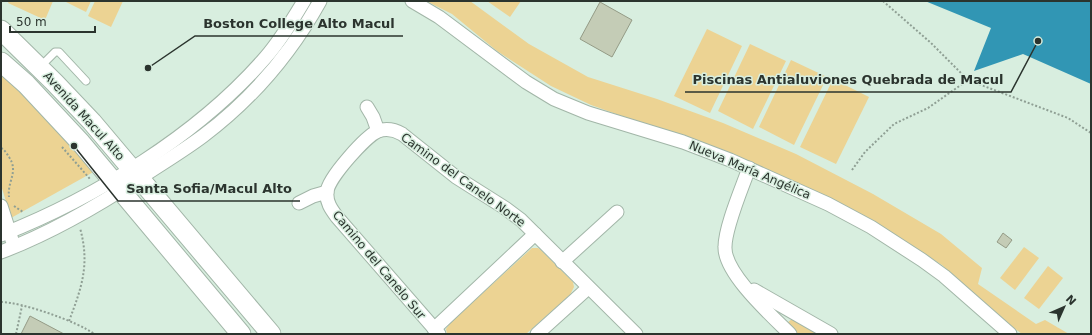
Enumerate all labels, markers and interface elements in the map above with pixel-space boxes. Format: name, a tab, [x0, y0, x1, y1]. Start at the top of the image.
scale bar	[10, 8, 95, 34]
callout: Boston College Alto Macul	[195, 11, 403, 36]
text: 50 m	[16, 15, 47, 29]
text: Boston College Alto Macul	[203, 16, 395, 31]
callout: Piscinas Antialuviones Quebrada de Macul	[685, 67, 1011, 92]
street label: Avenida Macul Alto	[41, 69, 127, 163]
text: Piscinas Antialuviones Quebrada de Macul	[693, 72, 1003, 87]
street label: Camino del Canelo Norte	[398, 130, 528, 230]
street label: Nueva María Angélica	[687, 138, 813, 202]
callout: Santa Sofia/Macul Alto	[118, 176, 300, 201]
text: Santa Sofia/Macul Alto	[126, 181, 292, 196]
street label: Camino del Canelo Sur	[330, 208, 428, 322]
north arrow	[1044, 287, 1084, 327]
text: N	[1063, 292, 1079, 308]

